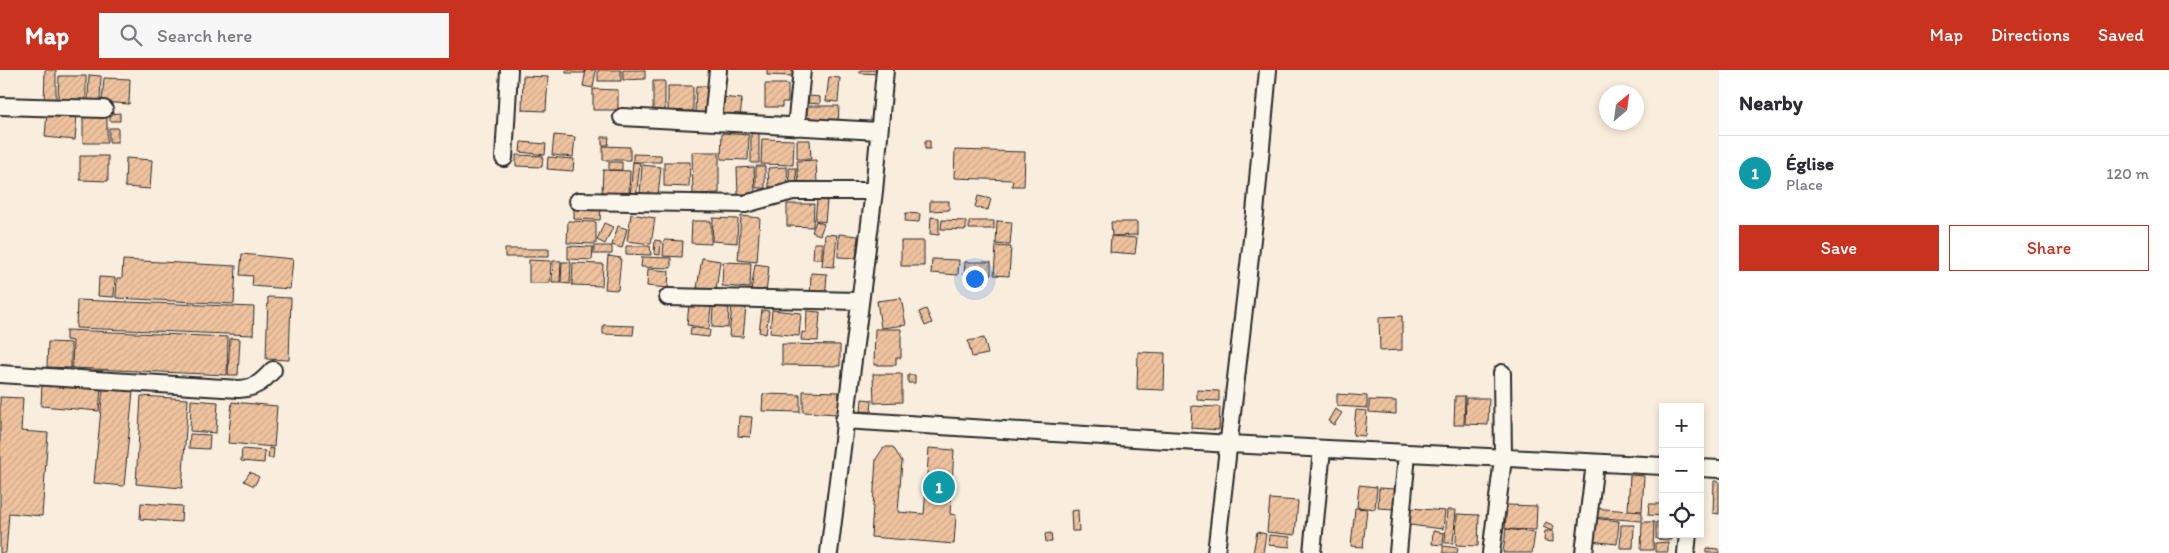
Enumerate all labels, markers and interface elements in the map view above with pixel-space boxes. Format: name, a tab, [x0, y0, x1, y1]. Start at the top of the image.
search box	[99, 13, 449, 58]
text: Map	[25, 21, 69, 50]
icon: search	[117, 21, 145, 49]
text: Search here	[157, 24, 252, 47]
text: Map	[1930, 24, 1963, 46]
text: Directions	[1991, 24, 2070, 46]
text: Saved	[2098, 24, 2144, 46]
north arrow	[1599, 85, 1644, 130]
text: Nearby	[1739, 90, 1803, 115]
text: Église	[1786, 152, 1834, 175]
text: 1	[1751, 164, 1759, 183]
text: 120 m	[2106, 164, 2149, 183]
text: Place	[1786, 175, 1823, 194]
button: Save	[1739, 225, 1939, 271]
button: Share	[1949, 225, 2149, 271]
your location	[962, 266, 988, 292]
map controls	[1659, 403, 1704, 538]
button: +	[1659, 403, 1704, 448]
button: −	[1659, 448, 1704, 493]
pin: 1	[923, 468, 955, 506]
button: locate	[1659, 493, 1704, 538]

